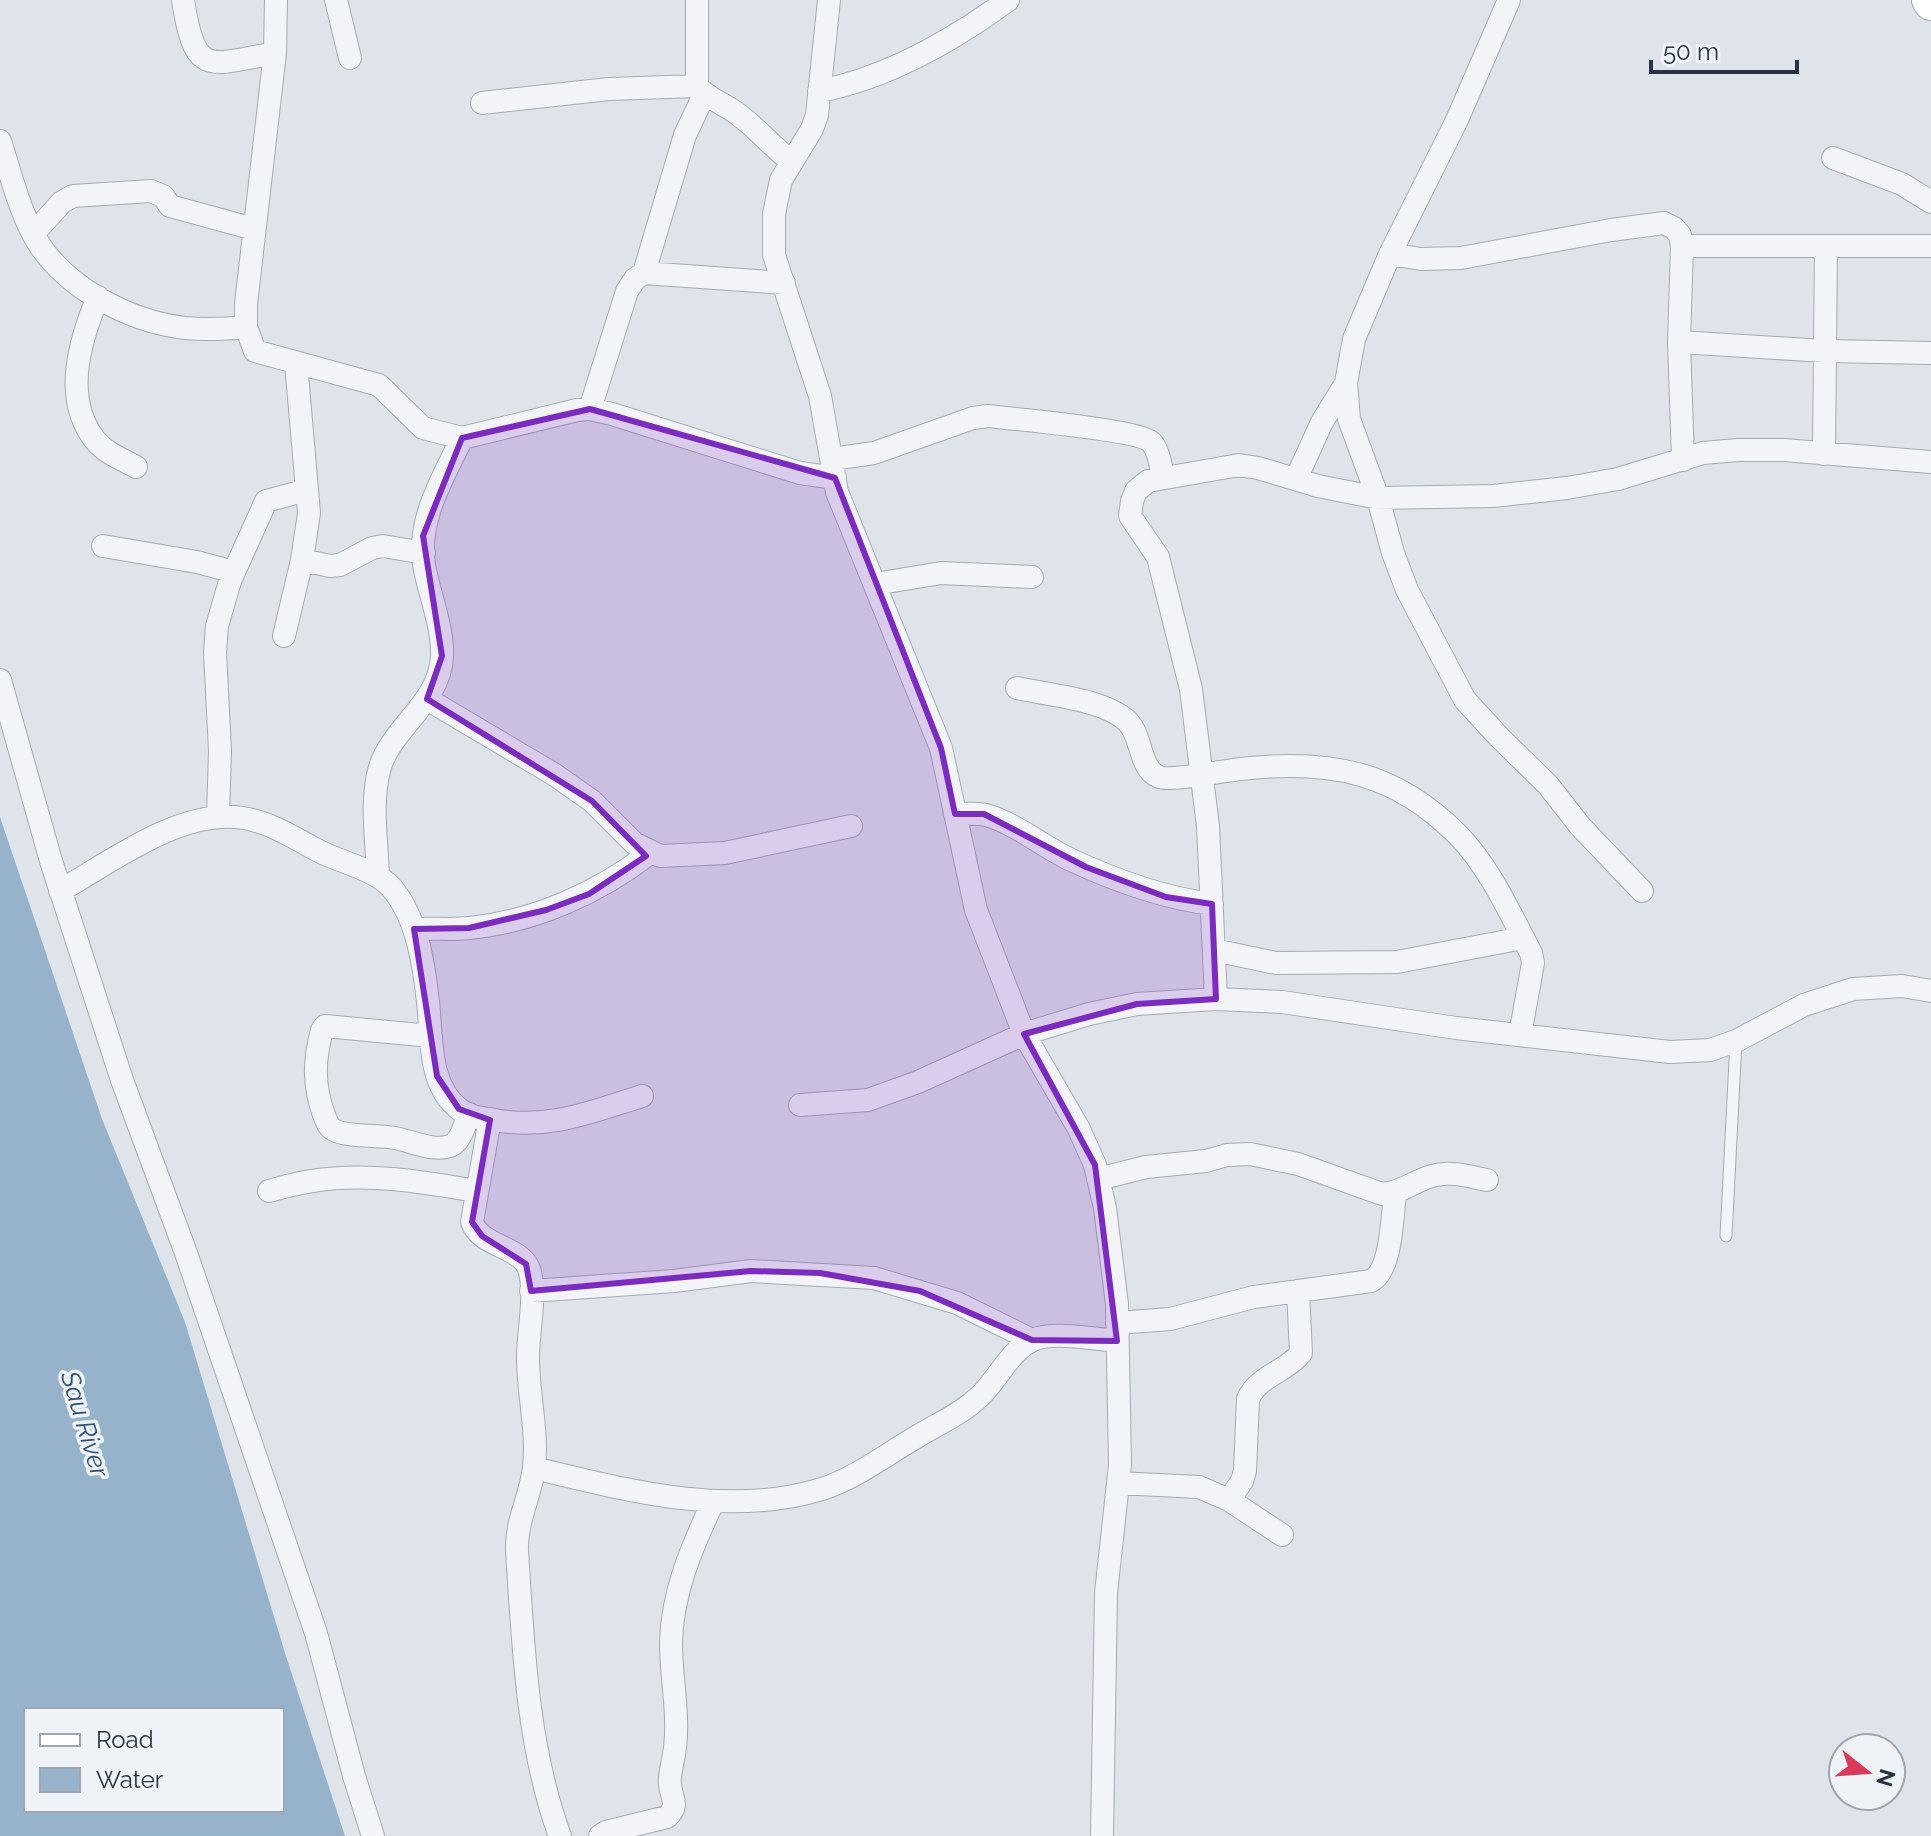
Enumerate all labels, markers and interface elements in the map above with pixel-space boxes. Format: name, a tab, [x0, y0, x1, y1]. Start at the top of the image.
scale bar	[1651, 24, 1797, 74]
text: 50 m	[1663, 37, 1719, 66]
water label: Sau River	[54, 1366, 116, 1482]
legend	[24, 1708, 284, 1812]
text: Road	[96, 1725, 154, 1754]
north arrow	[1827, 1732, 1907, 1812]
text: Water	[96, 1765, 164, 1794]
text: N	[1871, 1766, 1901, 1790]

